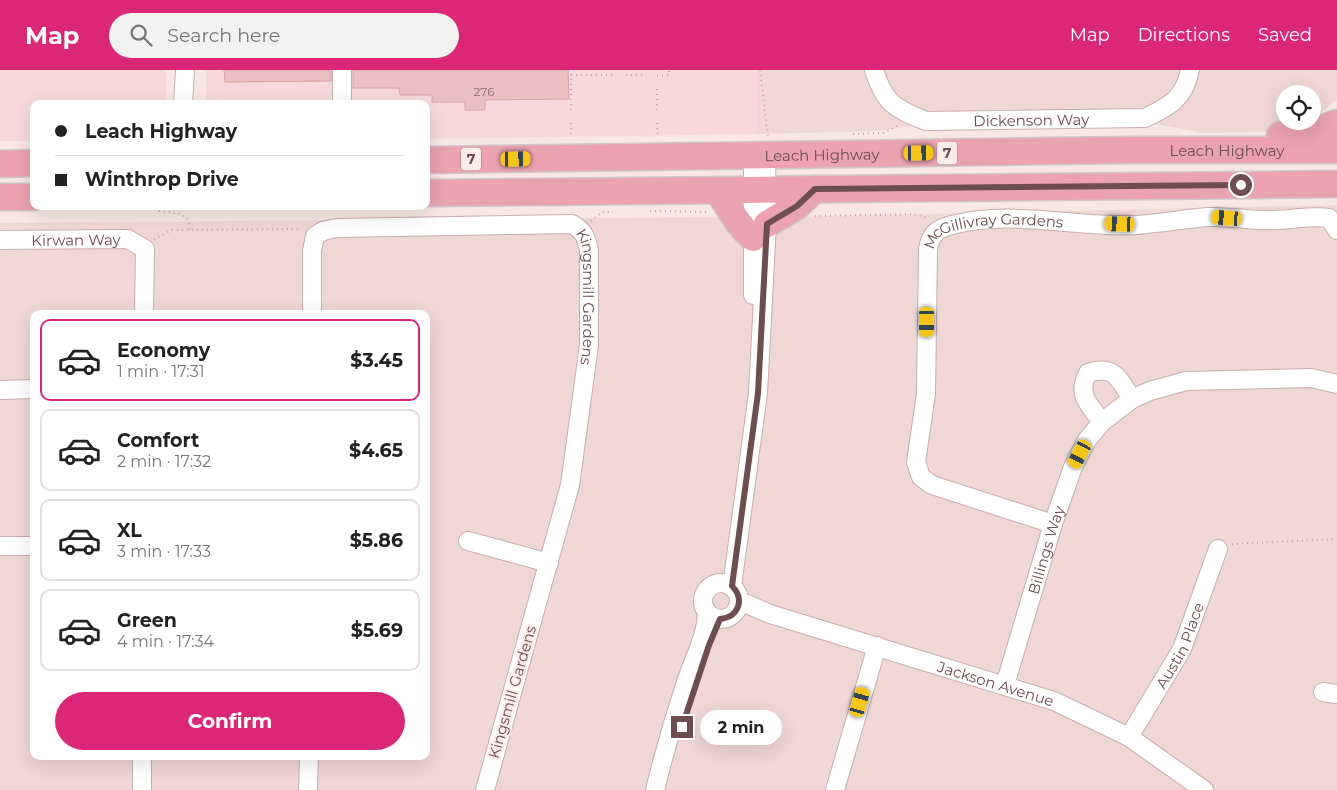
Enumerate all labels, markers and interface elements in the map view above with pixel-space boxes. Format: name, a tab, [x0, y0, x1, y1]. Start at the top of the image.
search box	[109, 13, 459, 58]
text: Map	[25, 21, 79, 50]
icon: search	[127, 21, 155, 49]
text: Search here	[167, 24, 280, 47]
text: Map	[1070, 24, 1110, 46]
text: Directions	[1138, 24, 1230, 46]
text: Saved	[1258, 24, 1312, 46]
house number: 276	[474, 84, 494, 99]
map controls	[1276, 85, 1321, 130]
button: locate	[1276, 85, 1321, 130]
street label: Dickenson Way	[973, 109, 1090, 130]
text: Leach Highway	[85, 120, 237, 143]
street label: Leach Highway	[1169, 141, 1285, 160]
road number: 7	[937, 142, 957, 165]
street label: Leach Highway	[764, 144, 880, 165]
car	[903, 145, 934, 161]
road number: 7	[461, 148, 481, 170]
car	[500, 151, 531, 167]
text: Winthrop Drive	[85, 168, 239, 191]
route start	[1230, 174, 1252, 196]
street label: McGillivray Gardens	[919, 209, 1064, 251]
car	[1211, 209, 1242, 227]
car	[1104, 216, 1135, 232]
street label: Kingsmill Gardens	[573, 225, 599, 366]
street label: Kirwan Way	[31, 230, 122, 249]
car	[919, 307, 934, 337]
icon: car	[57, 338, 102, 383]
text: Economy	[117, 339, 210, 362]
text: $3.45	[350, 349, 403, 372]
text: 1 min · 17:31	[117, 362, 205, 381]
icon: car	[57, 428, 102, 473]
text: Comfort	[117, 429, 199, 452]
car	[1066, 437, 1093, 471]
text: $4.65	[349, 439, 403, 462]
text: 2 min · 17:32	[117, 452, 211, 471]
street label: Billings Way	[1023, 502, 1068, 597]
icon: car	[57, 518, 102, 563]
text: XL	[117, 519, 142, 542]
text: $5.86	[350, 529, 403, 552]
text: 3 min · 17:33	[117, 542, 211, 561]
street label: Austin Place	[1151, 600, 1208, 692]
icon: car	[57, 608, 102, 653]
text: Green	[117, 609, 177, 632]
text: $5.69	[351, 619, 403, 642]
street label: Kingsmill Gardens	[484, 623, 540, 761]
text: 4 min · 17:34	[117, 632, 214, 651]
street label: Jackson Avenue	[934, 656, 1057, 710]
car	[848, 686, 871, 718]
button: Confirm	[55, 692, 405, 750]
callout: 2 min	[700, 710, 782, 744]
route end	[671, 716, 693, 738]
text: 2 min	[718, 718, 764, 737]

